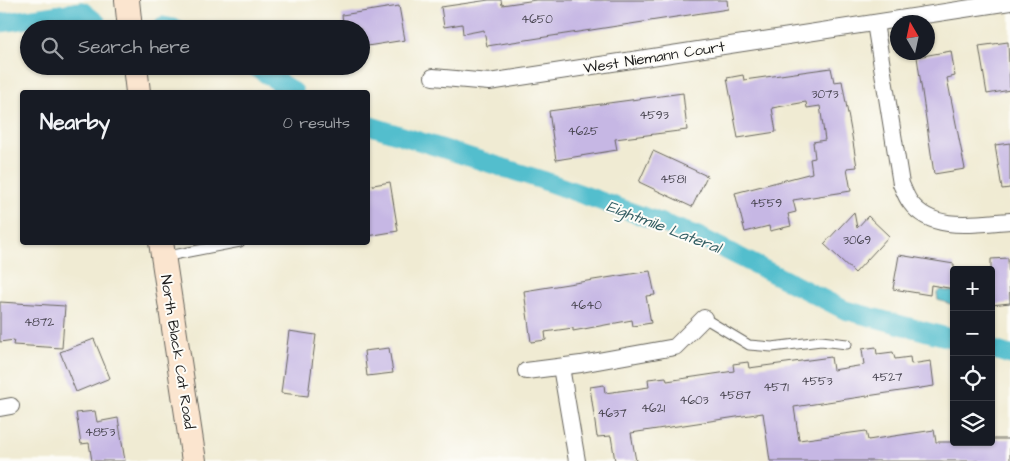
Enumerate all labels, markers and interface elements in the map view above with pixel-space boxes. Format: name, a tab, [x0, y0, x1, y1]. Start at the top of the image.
house number: 4650	[521, 11, 553, 28]
north arrow	[890, 15, 935, 60]
search box	[20, 20, 370, 75]
icon: search	[38, 34, 66, 62]
text: Search here	[78, 34, 190, 61]
street label: West Niemann Court	[582, 36, 726, 79]
house number: 3073	[811, 86, 839, 103]
house number: 4593	[639, 107, 669, 124]
text: Nearby	[40, 108, 110, 137]
text: 0 results	[283, 112, 350, 134]
house number: 4625	[567, 123, 599, 140]
house number: 4581	[660, 171, 686, 188]
water label: Eightmile Lateral	[603, 195, 726, 261]
house number: 4559	[750, 195, 782, 212]
house number: 3069	[843, 232, 871, 249]
map controls	[950, 266, 995, 446]
button: +	[950, 266, 995, 311]
street label: North Black Cat Road	[155, 274, 200, 431]
house number: 4640	[570, 297, 602, 314]
button: −	[950, 311, 995, 356]
house number: 4872	[24, 314, 54, 331]
button: locate	[950, 356, 995, 401]
house number: 4527	[872, 369, 903, 386]
house number: 4553	[801, 373, 833, 390]
house number: 4571	[763, 379, 789, 396]
house number: 4587	[719, 387, 752, 404]
house number: 4603	[679, 392, 709, 409]
house number: 4621	[641, 400, 666, 417]
button: layers	[950, 401, 995, 446]
house number: 4637	[597, 405, 627, 422]
house number: 4853	[85, 424, 115, 441]

